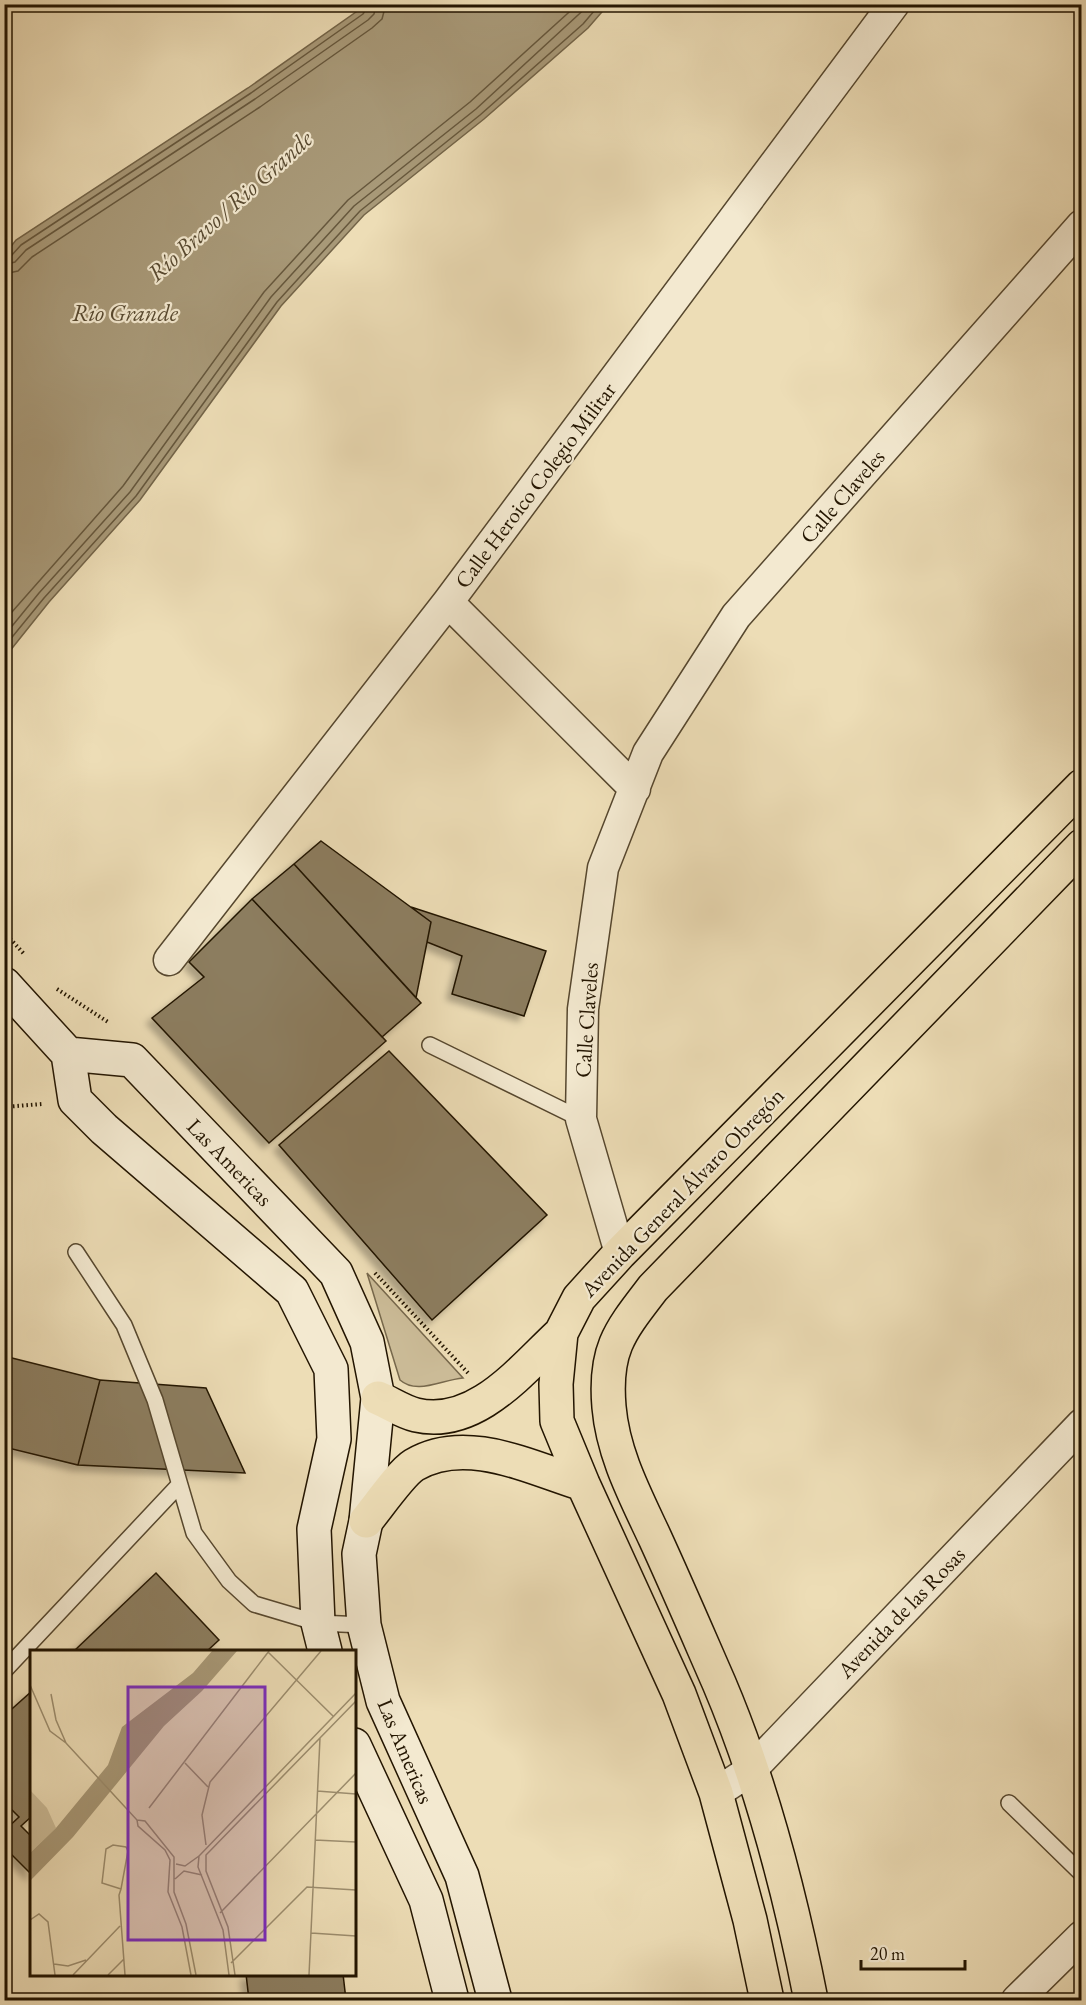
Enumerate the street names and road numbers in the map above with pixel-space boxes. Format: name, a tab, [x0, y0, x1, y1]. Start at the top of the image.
street label: Calle Heroico Colegio Militar	[448, 376, 623, 594]
street label: Calle Claveles	[793, 443, 891, 550]
street label: Calle Claveles	[568, 961, 605, 1079]
street label: Avenida General Álvaro Obregón	[574, 1081, 791, 1304]
street label: Las Americas	[181, 1112, 279, 1212]
street label: Avenida de las Rosas	[831, 1540, 972, 1685]
street label: Las Americas	[370, 1694, 441, 1808]

